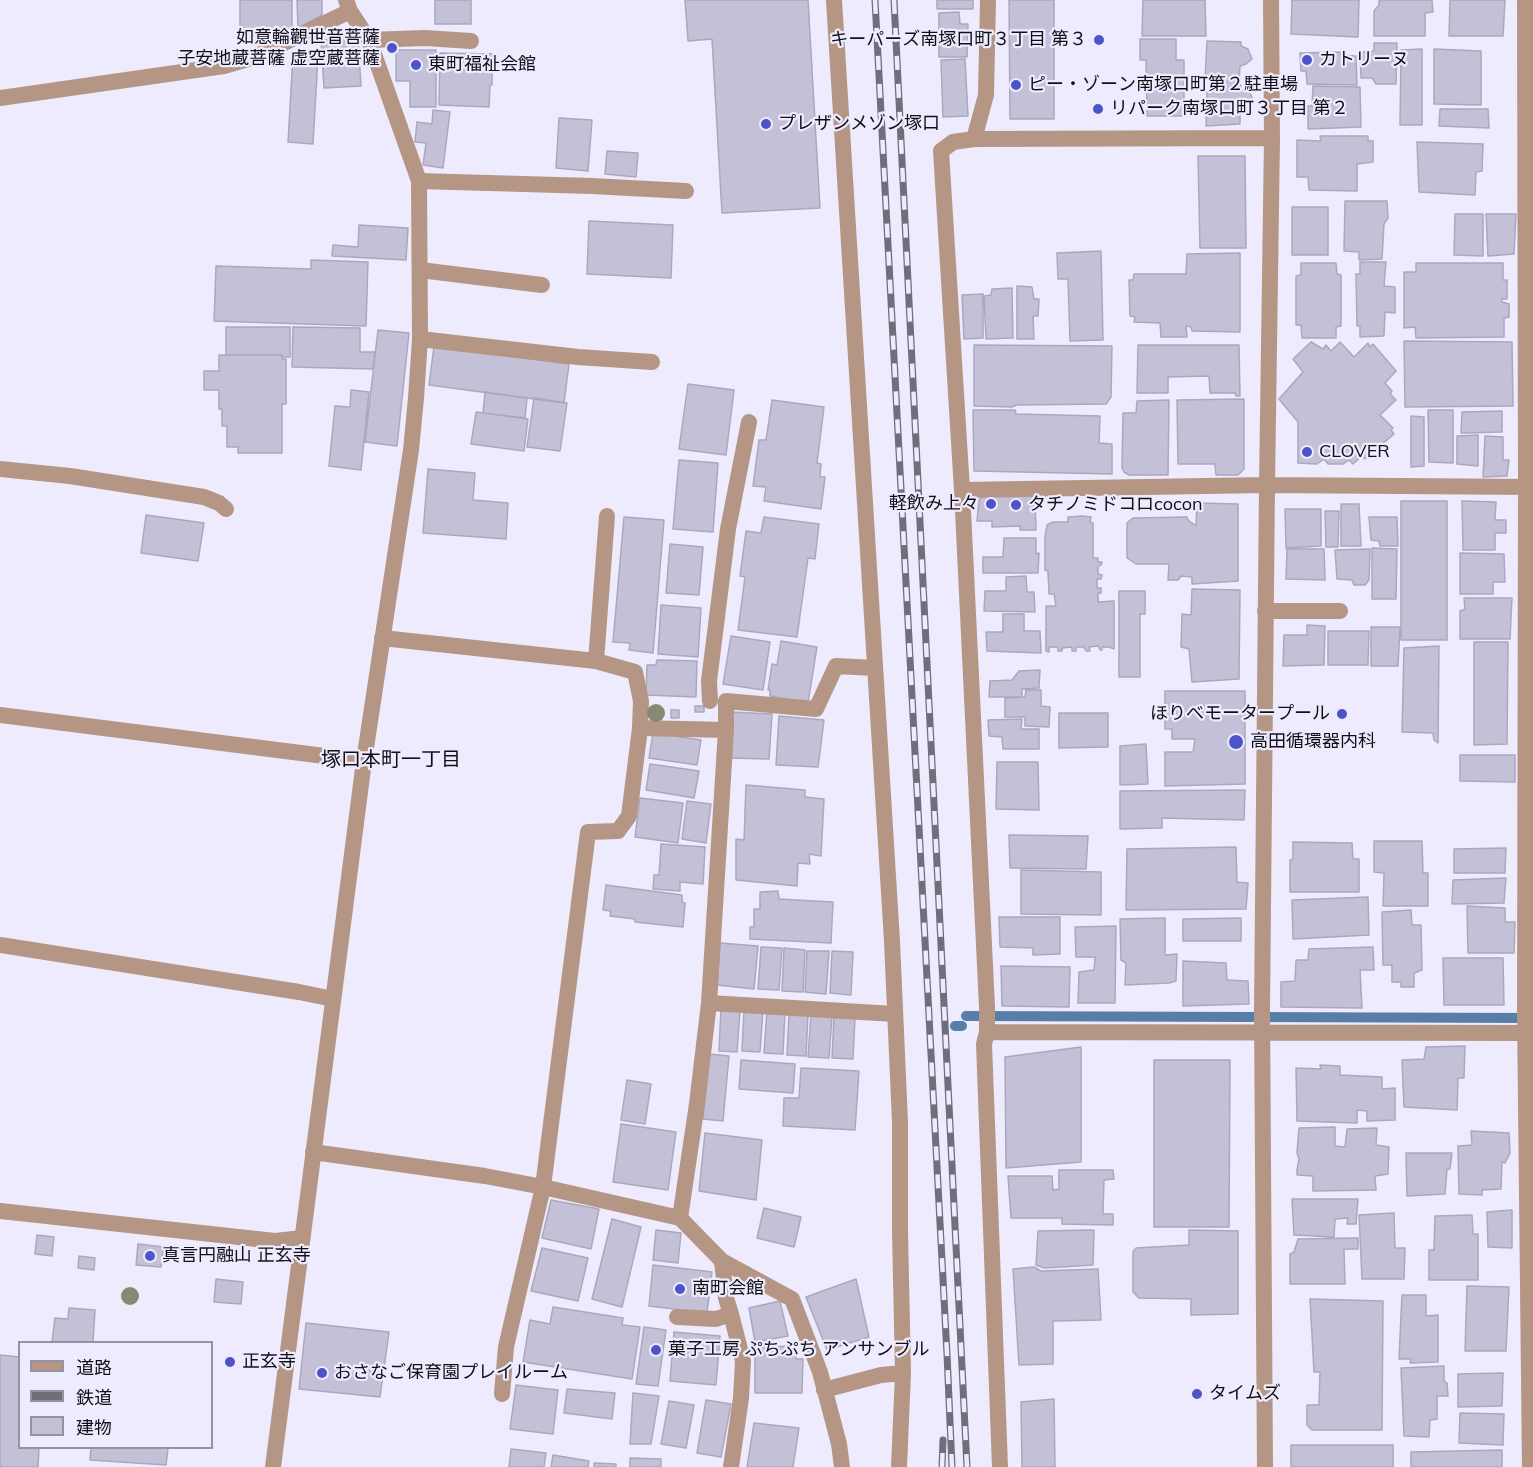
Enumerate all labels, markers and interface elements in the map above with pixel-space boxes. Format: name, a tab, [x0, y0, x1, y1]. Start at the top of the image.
place label: 如意輪觀世音菩薩 子安地蔵菩薩 虚空蔵菩薩	[177, 27, 380, 70]
place label: キーパーズ南塚口町３丁目 第３	[830, 29, 1087, 51]
marker: キーパーズ南塚口町３丁目 第３	[1092, 33, 1106, 47]
marker: 如意輪觀世音菩薩 子安地蔵菩薩 虚空蔵菩薩	[385, 41, 399, 55]
place label: カトリーヌ	[1319, 49, 1409, 71]
marker: カトリーヌ	[1300, 53, 1314, 67]
place label: 東町福祉会館	[428, 54, 536, 76]
marker: 東町福祉会館	[409, 58, 423, 72]
place label: ピー・ゾーン南塚口町第２駐車場	[1028, 74, 1298, 96]
marker: ピー・ゾーン南塚口町第２駐車場	[1009, 78, 1023, 92]
place label: リパーク南塚口町３丁目 第２	[1110, 98, 1349, 120]
marker: リパーク南塚口町３丁目 第２	[1091, 102, 1105, 116]
place label: プレザンメゾン塚口	[778, 113, 940, 135]
marker: プレザンメゾン塚口	[759, 117, 773, 131]
place label: CLOVER	[1319, 441, 1390, 463]
marker: CLOVER	[1300, 445, 1314, 459]
place label: 軽飲み上々	[889, 493, 979, 515]
place label: タチノミドコロcocon	[1028, 494, 1203, 516]
marker: 軽飲み上々	[984, 497, 998, 511]
marker: タチノミドコロcocon	[1009, 498, 1023, 512]
place label: ほりべモータープール	[1150, 703, 1330, 725]
marker: ほりべモータープール	[1335, 707, 1349, 721]
place label: 高田循環器内科	[1250, 731, 1376, 753]
marker: 高田循環器内科	[1227, 733, 1245, 751]
district label: 塚口本町一丁目	[321, 748, 461, 772]
place label: 真言円融山 正玄寺	[162, 1245, 311, 1267]
marker: 真言円融山 正玄寺	[143, 1249, 157, 1263]
place label: 南町会館	[692, 1278, 764, 1300]
marker: 南町会館	[673, 1282, 687, 1296]
place label: 菓子工房 ぷちぷち アンサンブル	[668, 1339, 929, 1361]
legend	[18, 1341, 213, 1449]
marker: 菓子工房 ぷちぷち アンサンブル	[649, 1343, 663, 1357]
place label: 正玄寺	[242, 1351, 296, 1373]
marker: 正玄寺	[223, 1355, 237, 1369]
text: 道路	[76, 1356, 112, 1379]
place label: おさなご保育園プレイルーム	[334, 1362, 568, 1384]
marker: おさなご保育園プレイルーム	[315, 1366, 329, 1380]
place label: タイムズ	[1209, 1383, 1281, 1405]
text: 鉄道	[76, 1386, 112, 1409]
marker: タイムズ	[1190, 1387, 1204, 1401]
text: 建物	[76, 1416, 112, 1439]

